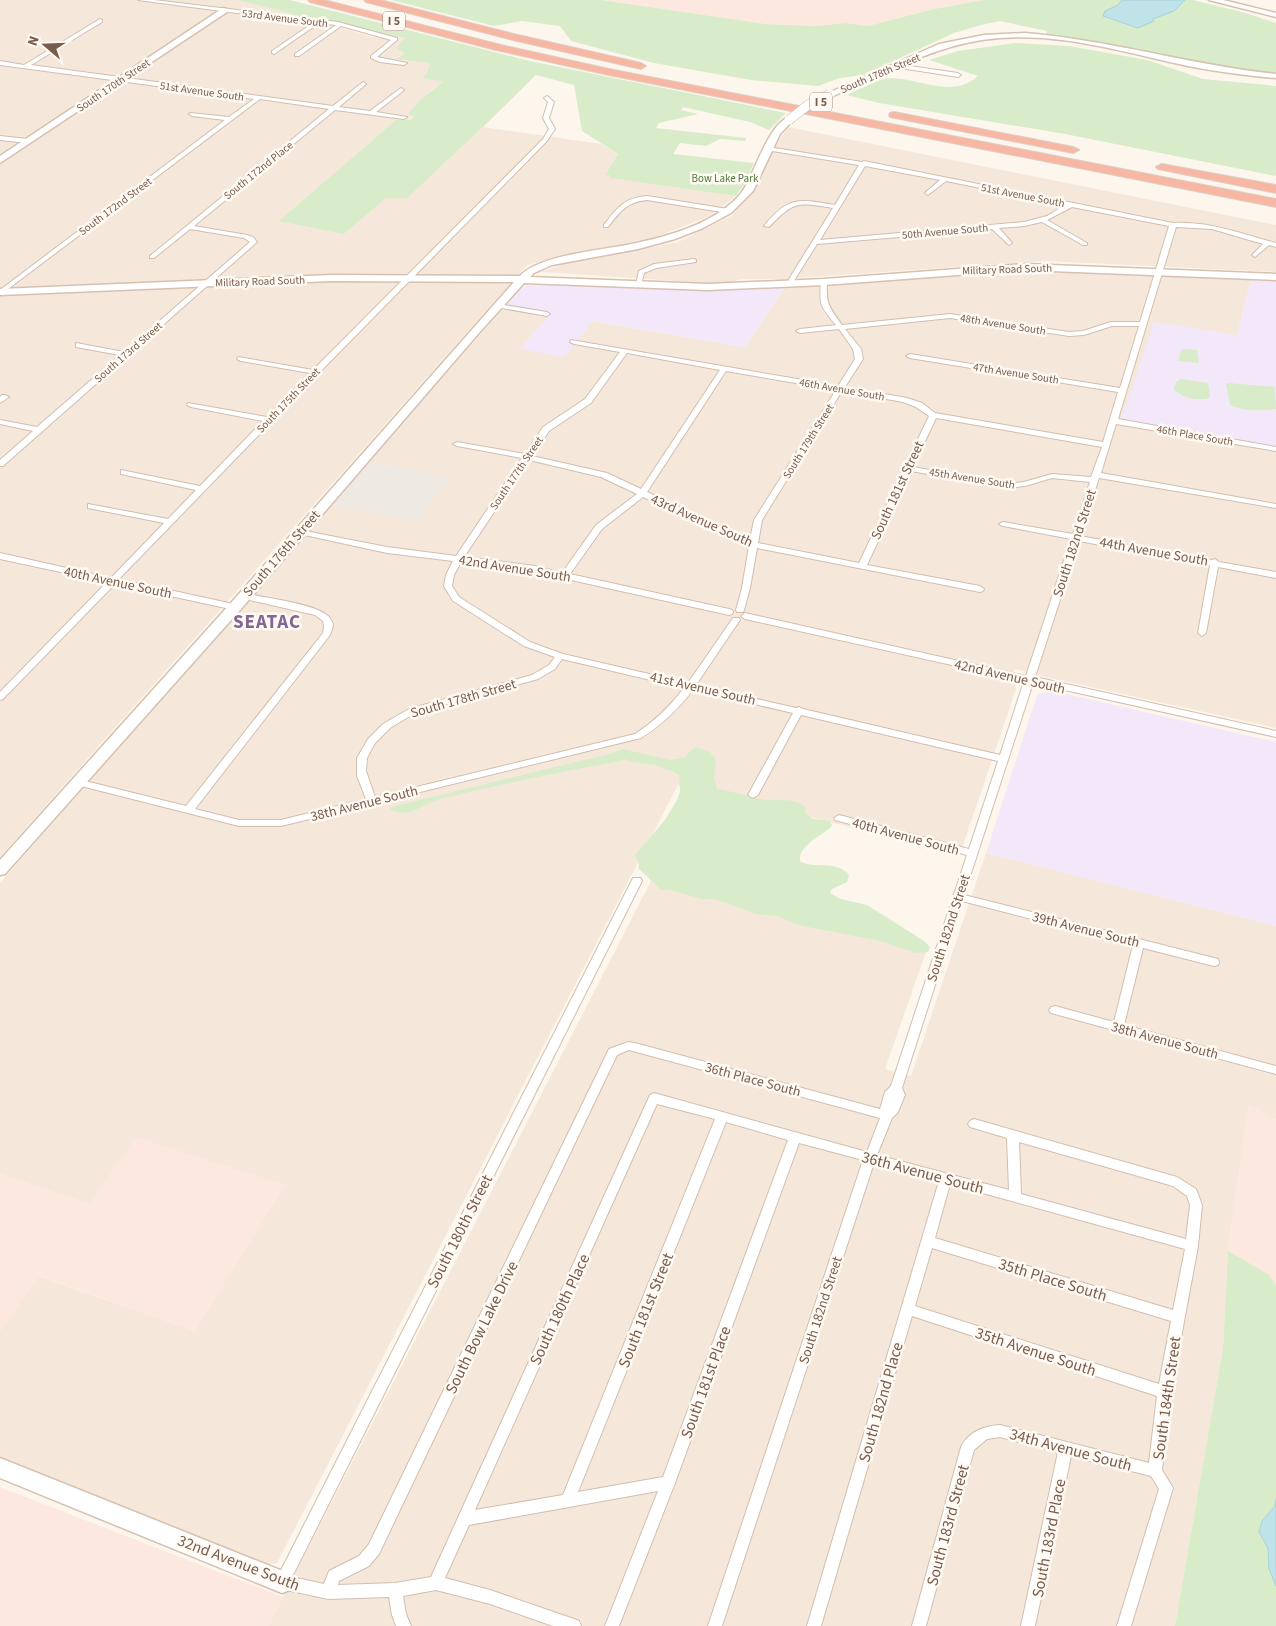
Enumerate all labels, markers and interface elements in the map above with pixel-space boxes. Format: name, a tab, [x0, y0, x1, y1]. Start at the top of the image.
street label: 53rd Avenue South	[241, 6, 329, 31]
road number: I 5	[383, 12, 405, 30]
north arrow	[20, 20, 70, 70]
text: N	[23, 33, 45, 49]
street label: South 178th Street	[838, 50, 923, 97]
street label: South 170th Street	[74, 55, 153, 116]
street label: 51st Avenue South	[159, 78, 245, 105]
road number: I 5	[810, 92, 832, 111]
street label: South 172nd Place	[220, 137, 297, 203]
park label: Bow Lake Park	[692, 171, 759, 186]
street label: South 172nd Street	[76, 174, 155, 239]
street label: 51st Avenue South	[980, 180, 1066, 211]
street label: 50th Avenue South	[901, 220, 989, 243]
street label: Military Road South	[962, 260, 1052, 279]
street label: Military Road South	[215, 272, 305, 291]
street label: 48th Avenue South	[959, 310, 1047, 339]
street label: South 173rd Street	[91, 318, 166, 386]
street label: 47th Avenue South	[972, 359, 1060, 388]
street label: South 175th Street	[253, 364, 324, 436]
street label: 46th Avenue South	[798, 375, 886, 404]
street label: South 179th Street	[779, 401, 838, 482]
street label: 46th Place South	[1156, 421, 1234, 450]
street label: South 177th Street	[486, 433, 547, 513]
street label: South 181st Street	[866, 438, 930, 543]
street label: 45th Avenue South	[928, 464, 1016, 493]
street label: South 182nd Street	[1048, 487, 1102, 600]
street label: 43rd Avenue South	[647, 489, 756, 552]
street label: South 176th Street	[238, 506, 325, 601]
street label: 44th Avenue South	[1098, 533, 1210, 571]
street label: 42nd Avenue South	[457, 550, 572, 588]
street label: 40th Avenue South	[62, 562, 174, 604]
district label: SEATAC	[233, 609, 301, 636]
street label: 42nd Avenue South	[952, 655, 1067, 699]
street label: 41st Avenue South	[648, 667, 758, 711]
street label: South 178th Street	[408, 674, 519, 724]
street label: 38th Avenue South	[308, 781, 420, 827]
street label: 40th Avenue South	[850, 813, 961, 861]
street label: South 182nd Street	[922, 872, 976, 985]
street label: 39th Avenue South	[1030, 907, 1142, 953]
street label: 38th Avenue South	[1109, 1017, 1220, 1065]
street label: 36th Place South	[703, 1058, 803, 1102]
street label: 36th Avenue South	[859, 1146, 986, 1200]
street label: South 180th Street	[422, 1170, 498, 1292]
street label: South 181st Street	[613, 1249, 679, 1371]
street label: South 180th Place	[524, 1250, 595, 1369]
street label: 35th Place South	[996, 1253, 1110, 1307]
street label: South 182nd Street	[794, 1254, 848, 1367]
street label: South Bow Lake Drive	[440, 1257, 524, 1398]
street label: 35th Avenue South	[972, 1322, 1099, 1382]
street label: South 181st Place	[675, 1323, 737, 1442]
street label: South 184th Street	[1147, 1334, 1187, 1461]
street label: South 182nd Place	[853, 1340, 909, 1465]
street label: 34th Avenue South	[1007, 1423, 1134, 1477]
street label: South 183rd Street	[921, 1462, 975, 1588]
street label: South 183rd Place	[1027, 1477, 1071, 1600]
street label: 32nd Avenue South	[174, 1529, 303, 1596]

